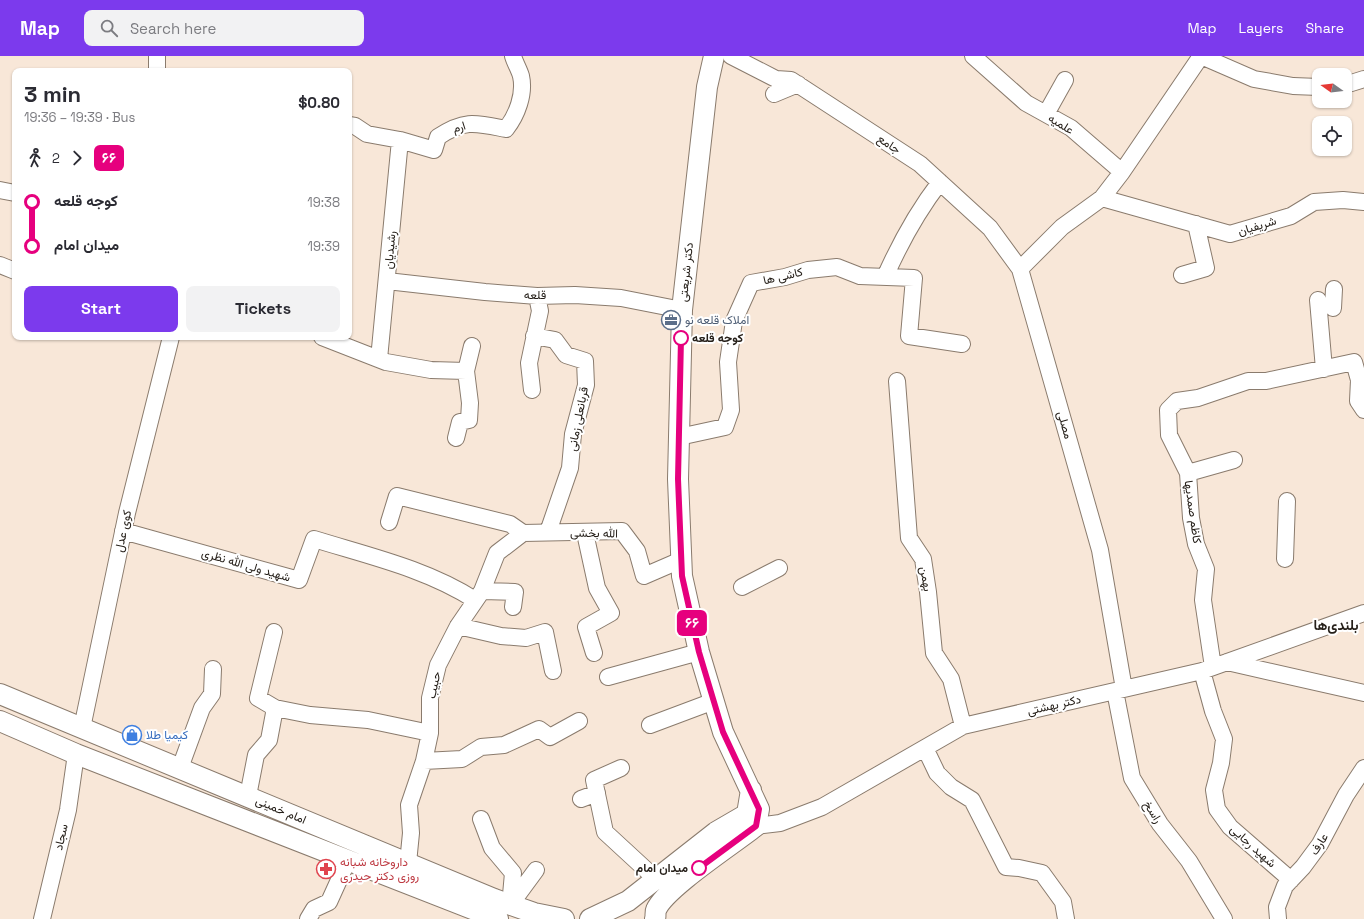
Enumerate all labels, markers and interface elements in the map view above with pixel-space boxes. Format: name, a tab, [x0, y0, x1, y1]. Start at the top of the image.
search box	[84, 10, 364, 46]
text: Map	[20, 16, 60, 41]
icon: search	[98, 17, 120, 39]
text: Search here	[130, 19, 216, 38]
text: Map	[1187, 19, 1217, 37]
text: Layers	[1239, 19, 1283, 37]
text: Share	[1305, 19, 1344, 37]
north arrow	[1312, 68, 1352, 108]
map controls	[1312, 68, 1352, 156]
text: 3 min	[24, 80, 81, 108]
text: $0.80	[298, 93, 340, 112]
text: 19:36 – 19:39 · Bus	[24, 109, 135, 126]
street label: علمیه	[1045, 110, 1077, 138]
button: locate	[1312, 116, 1352, 156]
street label: ارم	[450, 117, 468, 137]
street label: جامع	[874, 131, 904, 158]
icon: walk	[24, 147, 46, 169]
icon: forward	[66, 147, 88, 169]
text: ۶۶	[102, 149, 116, 167]
text: 2	[52, 150, 60, 167]
text: کوجه قلعه	[54, 191, 118, 210]
text: 19:38	[307, 194, 340, 211]
street label: شریفیان	[1236, 213, 1278, 239]
street label: رشیدیان	[380, 230, 400, 270]
text: میدان امام	[54, 235, 119, 254]
text: 19:39	[308, 238, 340, 255]
street label: دکتر شریعتی	[675, 241, 697, 303]
street label: کاشی ها	[762, 264, 804, 288]
button: Start	[24, 286, 178, 332]
button: Tickets	[186, 286, 340, 332]
street label: قلعه	[524, 287, 546, 303]
office icon: املاک قلعه نو	[660, 309, 682, 331]
place label: املاک قلعه نو	[685, 312, 749, 328]
marker: کوجه قلعه	[673, 330, 689, 346]
place label: کوجه قلعه	[692, 330, 744, 346]
street label: قربانعلی زمانی	[564, 385, 592, 453]
street label: مصلی	[1053, 409, 1077, 441]
street label: کاظم صمدیها	[1181, 479, 1205, 545]
street label: کوی عدل	[111, 509, 135, 553]
street label: الله بخشی	[570, 525, 618, 541]
street label: شهید ولی الله نظری	[200, 545, 292, 585]
street label: بهمن	[916, 565, 936, 593]
line badge: ۶۶	[674, 610, 710, 636]
text: ۶۶	[685, 614, 699, 632]
district label: بلندی‌ها	[1314, 616, 1358, 634]
street label: حبیب	[423, 670, 445, 700]
street label: دکتر بهشتی	[1026, 691, 1083, 719]
shop icon: کیمیا طلا	[121, 724, 143, 746]
place label: کیمیا طلا	[146, 727, 188, 743]
street label: امام خمینی	[253, 792, 309, 828]
street label: راسخ	[1139, 798, 1166, 827]
street label: شهید رجایی	[1227, 821, 1279, 871]
street label: سجاد	[50, 822, 72, 852]
street label: عارف	[1306, 830, 1332, 858]
place label: داروخانه شبانه روزی دکتر حیدری	[340, 854, 419, 884]
pharmacy icon: داروخانه شبانه روزی دکتر حیدری	[315, 858, 337, 880]
place label: میدان امام	[636, 860, 688, 876]
marker: میدان امام	[691, 860, 707, 876]

